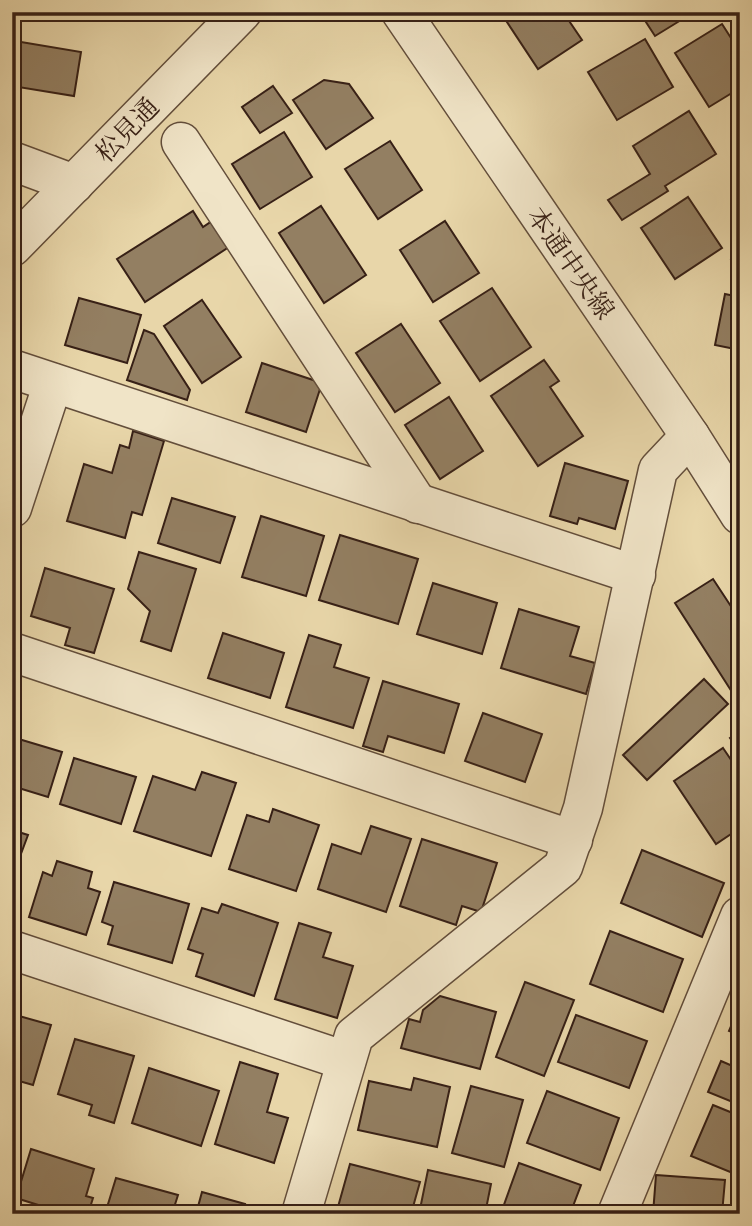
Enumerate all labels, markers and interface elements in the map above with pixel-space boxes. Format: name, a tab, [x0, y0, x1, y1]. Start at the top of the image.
street label: 松見通	[88, 90, 166, 170]
street label: 本通中央線	[520, 200, 622, 326]

